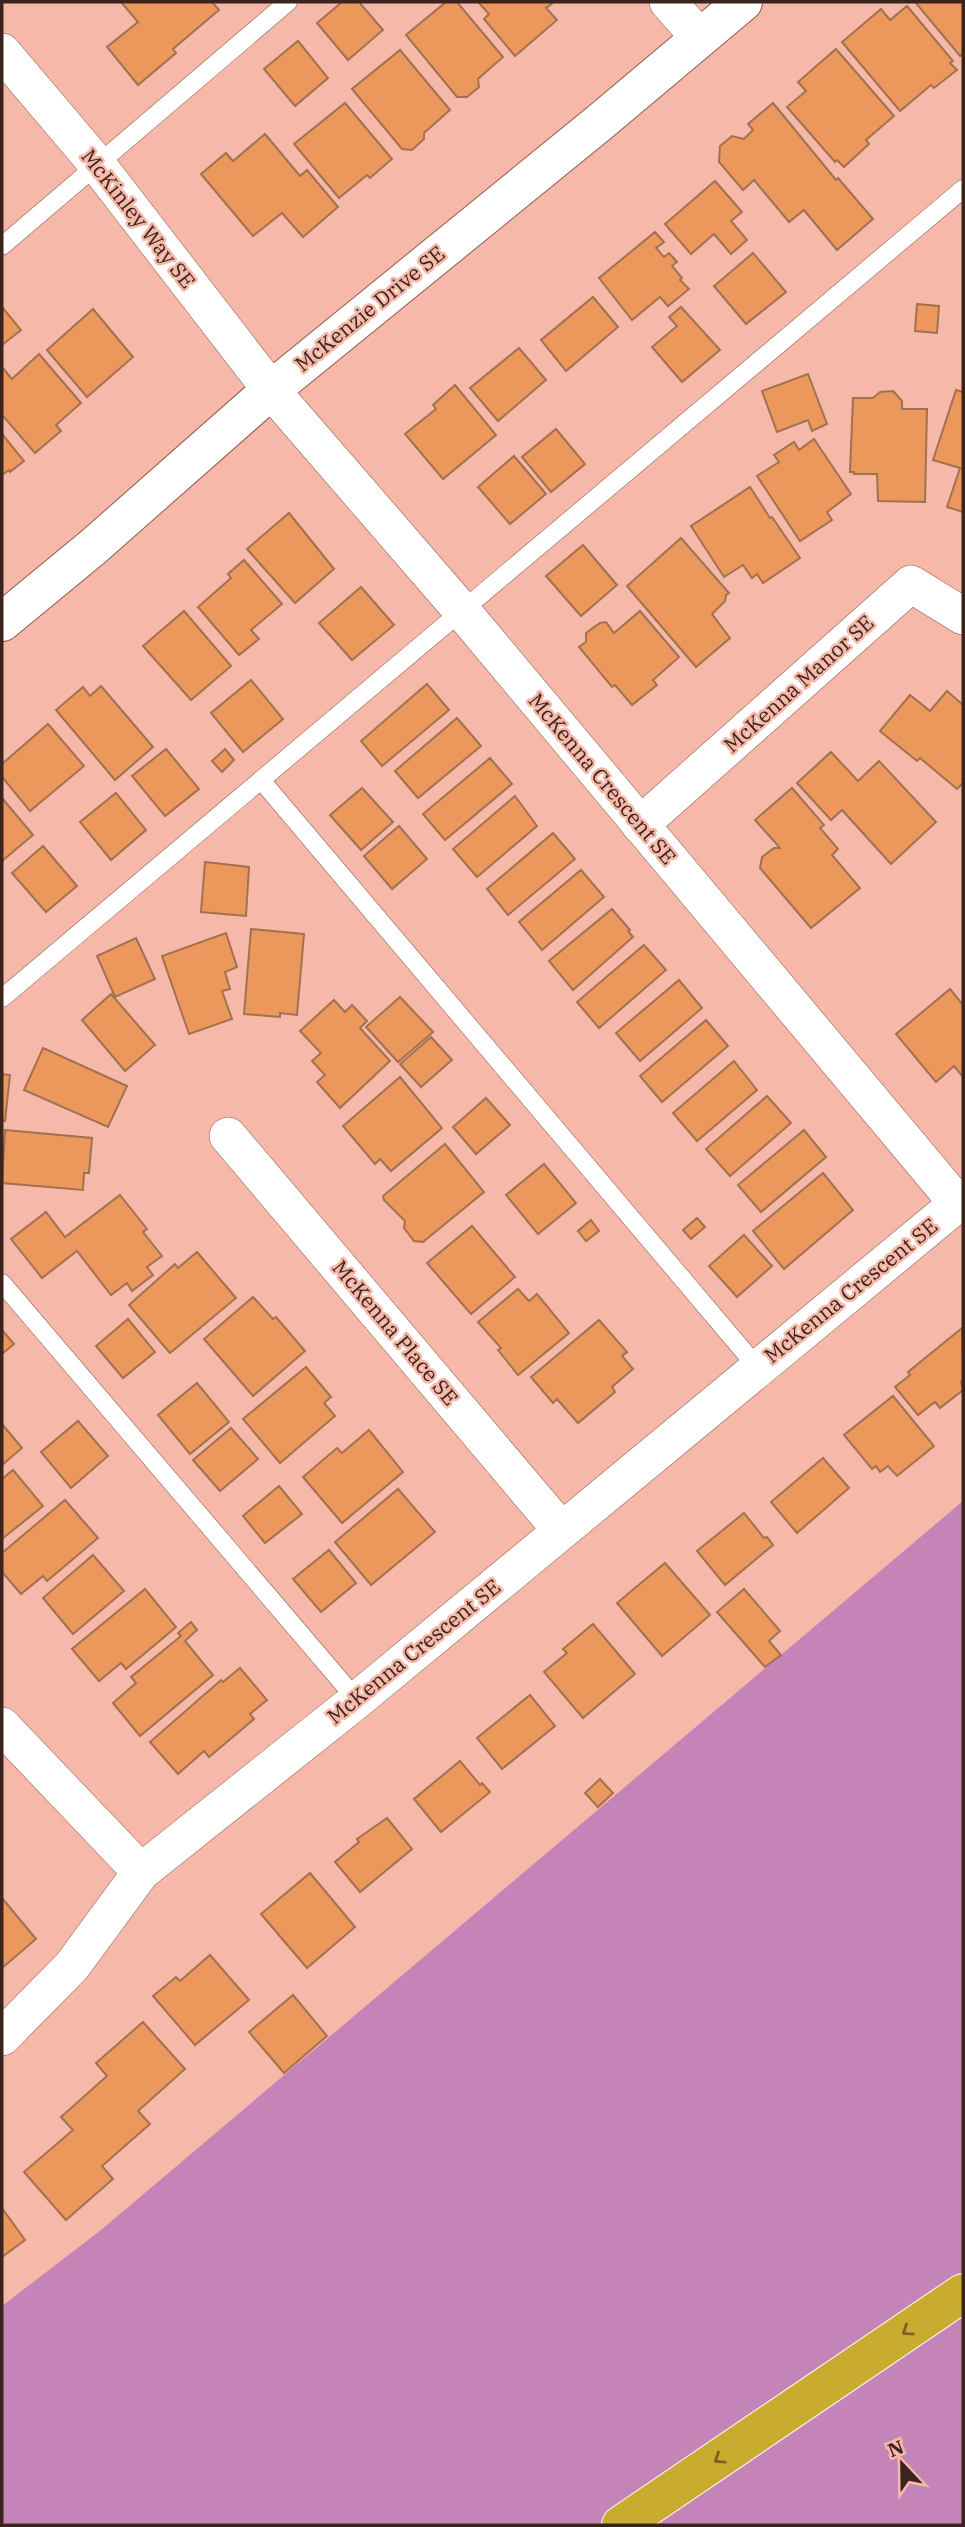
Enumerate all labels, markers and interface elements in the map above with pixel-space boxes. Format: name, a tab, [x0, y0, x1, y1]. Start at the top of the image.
street label: McKinley Way SE	[75, 143, 202, 294]
street label: McKenzie Drive SE	[289, 239, 450, 377]
street label: McKenna Manor SE	[717, 608, 879, 758]
street label: McKenna Crescent SE	[523, 687, 683, 870]
street label: McKenna Crescent SE	[758, 1212, 943, 1369]
street label: McKenna Place SE	[327, 1254, 465, 1411]
street label: McKenna Crescent SE	[321, 1573, 506, 1730]
one-way arrow	[902, 2323, 915, 2335]
north arrow	[867, 2429, 937, 2499]
text: N	[884, 2434, 907, 2462]
one-way arrow	[713, 2451, 726, 2464]

